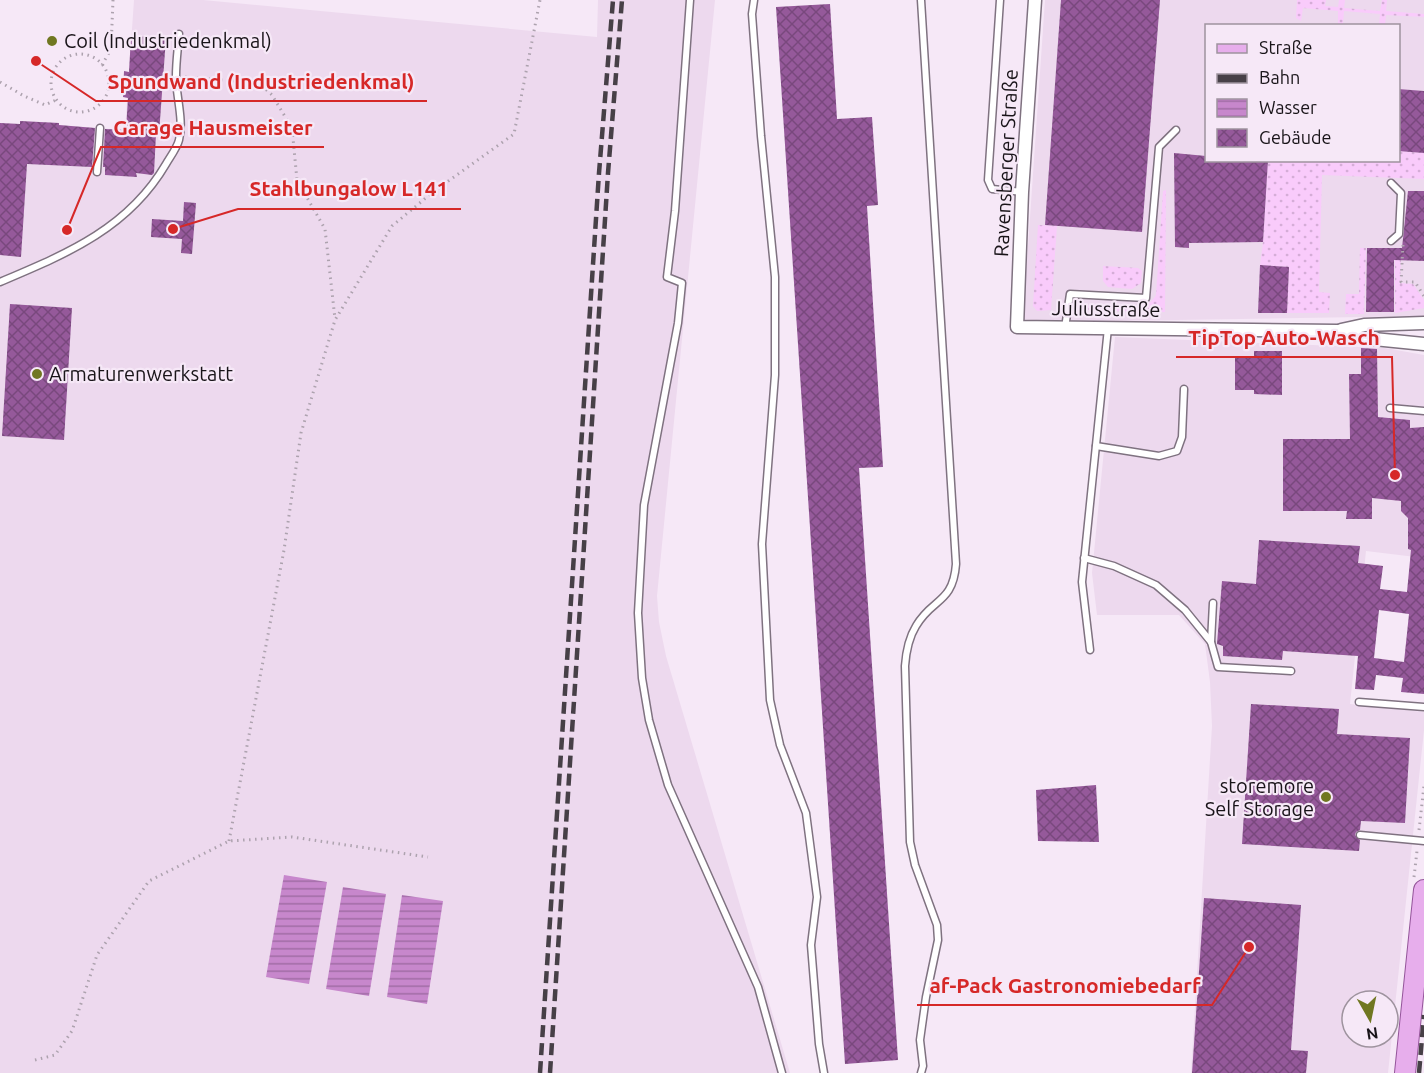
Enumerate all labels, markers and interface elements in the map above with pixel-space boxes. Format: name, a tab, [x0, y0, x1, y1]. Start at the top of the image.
legend	[1205, 24, 1400, 162]
place label: Coil (Industriedenkmal)	[64, 29, 272, 52]
marker: Coil (Industriedenkmal)	[45, 34, 59, 48]
text: Straße	[1259, 37, 1312, 57]
callout: Spundwand (Industriedenkmal)	[96, 62, 427, 101]
text: Bahn	[1259, 67, 1300, 87]
text: Spundwand (Industriedenkmal)	[108, 69, 414, 93]
street label: Ravensberger Straße	[989, 69, 1022, 257]
text: Wasser	[1259, 97, 1317, 117]
callout: Garage Hausmeister	[101, 108, 324, 147]
text: Garage Hausmeister	[113, 115, 313, 139]
text: Gebäude	[1259, 127, 1331, 147]
callout: Stahlbungalow L141	[238, 170, 461, 209]
text: Stahlbungalow L141	[250, 176, 448, 200]
street label: Juliusstraße	[1051, 296, 1161, 321]
callout: TipTop Auto-Wasch	[1176, 318, 1392, 357]
text: TipTop Auto-Wasch	[1188, 325, 1380, 349]
place label: Armaturenwerkstatt	[49, 362, 233, 385]
marker: Armaturenwerkstatt	[30, 367, 44, 381]
place label: storemore Self Storage	[1205, 774, 1314, 820]
marker: storemore Self Storage	[1319, 790, 1333, 804]
callout: af-Pack Gastronomiebedarf	[917, 966, 1212, 1005]
text: af-Pack Gastronomiebedarf	[929, 973, 1201, 997]
north arrow	[1340, 989, 1400, 1049]
text: N	[1365, 1024, 1380, 1044]

